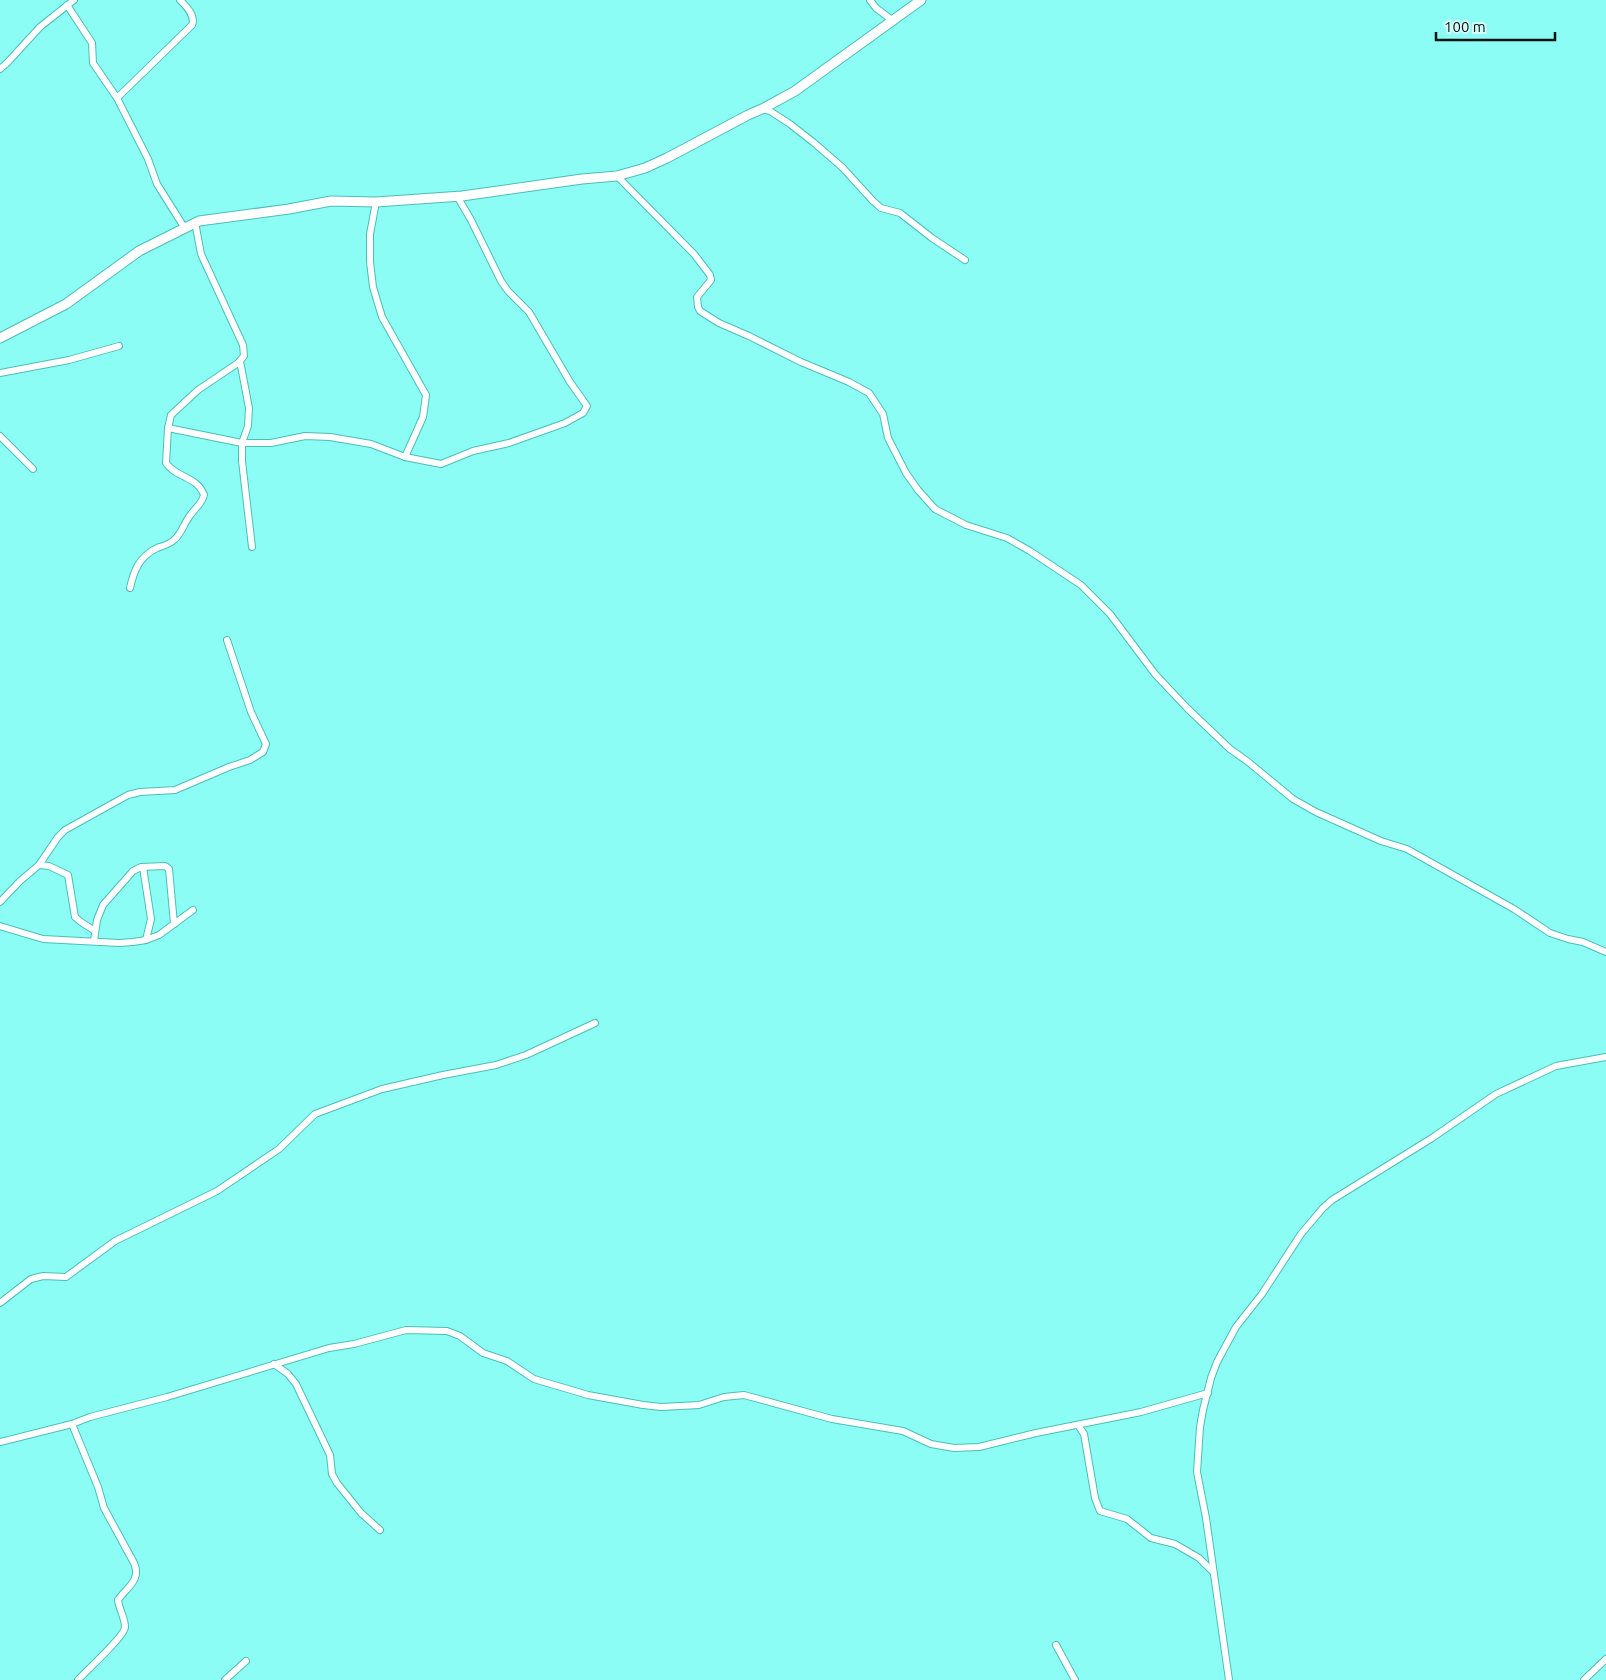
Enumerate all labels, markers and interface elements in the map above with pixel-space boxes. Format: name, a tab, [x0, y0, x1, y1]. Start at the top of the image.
scale bar	[1436, 10, 1555, 42]
text: 100 m	[1444, 18, 1486, 35]

